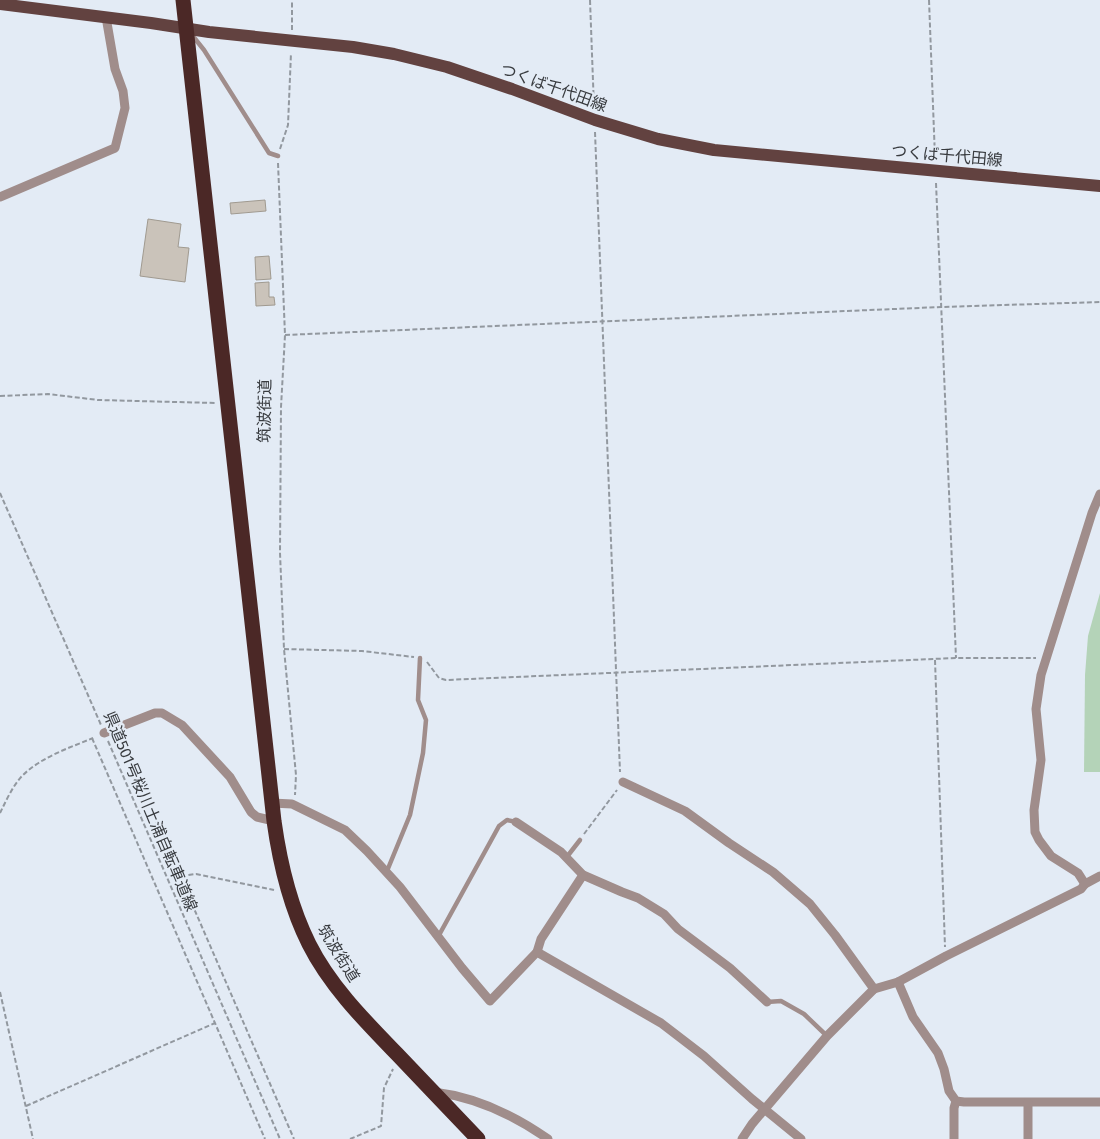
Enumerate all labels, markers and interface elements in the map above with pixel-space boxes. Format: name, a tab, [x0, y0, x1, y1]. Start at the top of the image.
street label: つくば千代田線	[498, 59, 610, 116]
street label: つくば千代田線	[890, 141, 1004, 170]
street label: 筑波街道	[254, 379, 275, 443]
street label: 県道501号桜川土浦自転車道線	[100, 708, 201, 914]
street label: 筑波街道	[314, 921, 364, 985]

